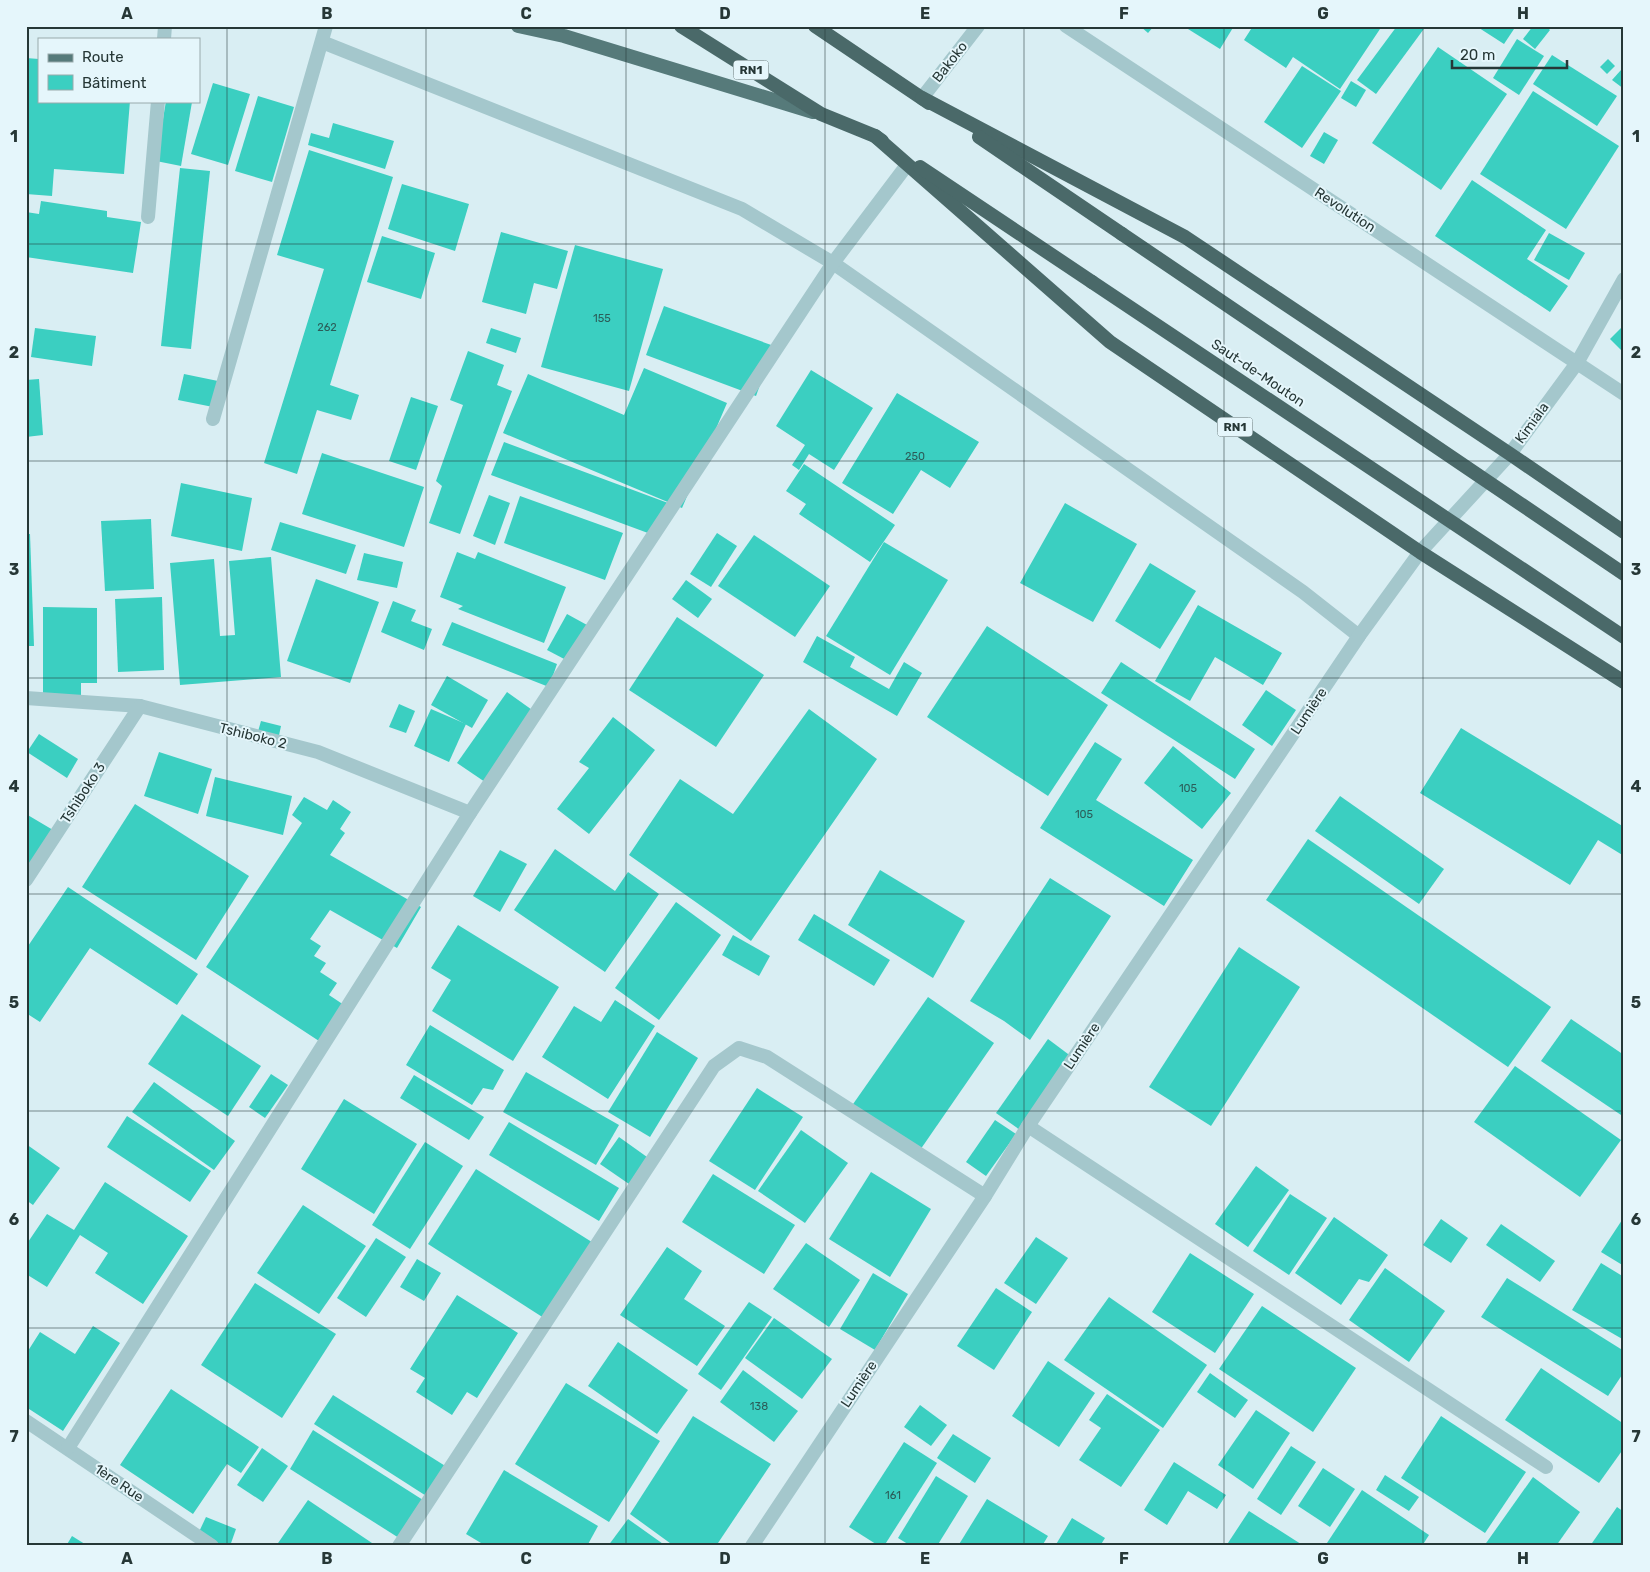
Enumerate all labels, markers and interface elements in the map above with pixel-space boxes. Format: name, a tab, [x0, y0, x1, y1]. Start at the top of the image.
text: A	[121, 4, 133, 23]
text: B	[321, 4, 333, 23]
text: C	[520, 4, 532, 23]
text: D	[719, 4, 731, 23]
text: E	[920, 4, 930, 23]
text: F	[1119, 4, 1129, 23]
text: G	[1317, 4, 1329, 23]
text: H	[1517, 4, 1529, 23]
legend	[38, 38, 200, 102]
street label: Bakoko	[929, 38, 971, 86]
scale bar	[1452, 38, 1568, 70]
text: 20 m	[1460, 46, 1495, 64]
text: Route	[82, 48, 124, 66]
road number: RN1	[734, 60, 768, 80]
text: Bâtiment	[82, 74, 146, 92]
text: 1	[10, 127, 18, 146]
text: 1	[1632, 127, 1640, 146]
street label: Revolution	[1311, 184, 1379, 236]
house number: 155	[593, 312, 611, 325]
house number: 262	[317, 321, 337, 334]
street label: Saut-de-Mouton	[1208, 335, 1308, 411]
text: 2	[9, 343, 19, 362]
text: 2	[1631, 343, 1641, 362]
street label: Kimiala	[1511, 399, 1553, 447]
road number: RN1	[1218, 418, 1252, 437]
house number: 250	[905, 450, 925, 463]
text: 3	[9, 560, 19, 579]
text: 3	[1631, 560, 1641, 579]
street label: Lumière	[1287, 684, 1331, 738]
street label: Tshiboko 2	[218, 719, 288, 753]
street label: Tshiboko 3	[57, 759, 109, 827]
text: 4	[9, 777, 20, 796]
text: 4	[1631, 777, 1642, 796]
house number: 105	[1179, 782, 1198, 795]
house number: 105	[1075, 808, 1094, 821]
text: 5	[9, 993, 19, 1012]
text: 5	[1631, 993, 1641, 1012]
street label: Lumière	[1060, 1019, 1104, 1073]
text: 6	[9, 1210, 19, 1229]
text: 6	[1631, 1210, 1641, 1229]
street label: Lumière	[837, 1357, 881, 1411]
house number: 138	[750, 1400, 768, 1413]
text: 7	[9, 1427, 19, 1446]
text: 7	[1631, 1427, 1641, 1446]
street label: 1ère Rue	[91, 1460, 147, 1506]
house number: 161	[885, 1489, 901, 1502]
text: A	[121, 1549, 133, 1568]
text: B	[321, 1549, 333, 1568]
text: C	[520, 1549, 532, 1568]
text: D	[719, 1549, 731, 1568]
text: E	[920, 1549, 930, 1568]
text: F	[1119, 1549, 1129, 1568]
text: G	[1317, 1549, 1329, 1568]
text: H	[1517, 1549, 1529, 1568]

